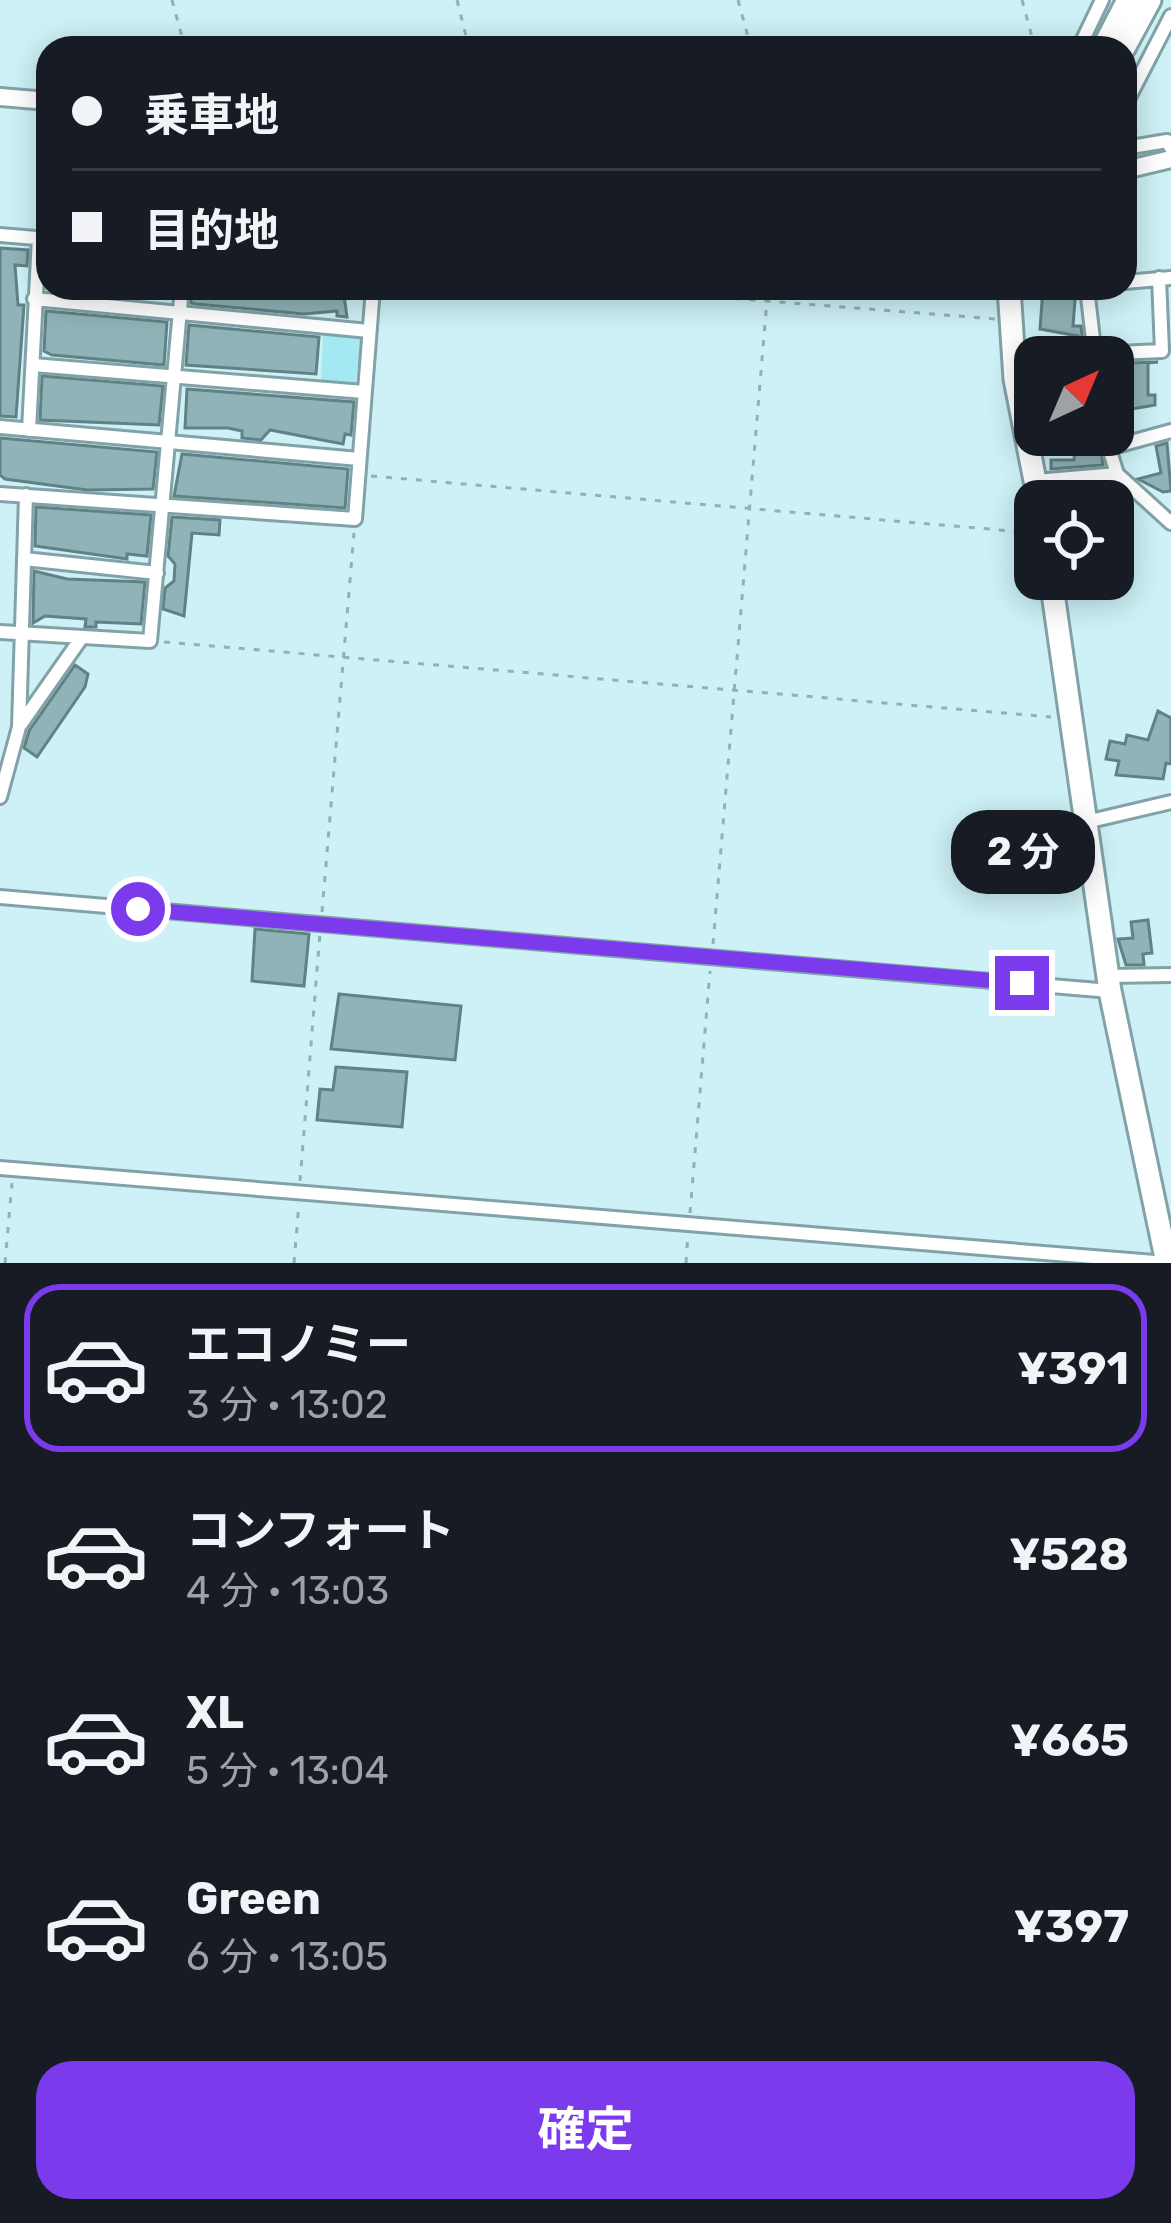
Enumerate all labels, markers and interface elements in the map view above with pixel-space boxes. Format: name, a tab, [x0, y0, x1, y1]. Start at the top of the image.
text: 乗車地	[144, 89, 279, 142]
text: 目的地	[144, 204, 279, 257]
north arrow	[1014, 336, 1134, 456]
map controls	[1014, 336, 1134, 600]
button: locate	[1014, 480, 1134, 600]
callout: 2 分	[950, 809, 1094, 893]
text: 2 分	[987, 829, 1059, 875]
route start	[111, 882, 165, 936]
route end	[995, 956, 1049, 1010]
icon: car	[42, 1314, 150, 1422]
text: エコノミー	[186, 1318, 411, 1371]
text: ¥391	[1017, 1342, 1129, 1395]
text: 3 分 · 13:02	[186, 1382, 388, 1428]
icon: car	[42, 1500, 150, 1608]
text: コンフォート	[186, 1504, 455, 1557]
text: ¥528	[1009, 1528, 1129, 1581]
text: 4 分 · 13:03	[186, 1568, 389, 1614]
icon: car	[42, 1686, 150, 1794]
text: XL	[186, 1686, 244, 1739]
text: ¥665	[1010, 1714, 1129, 1767]
text: 5 分 · 13:04	[186, 1748, 389, 1794]
icon: car	[42, 1872, 150, 1980]
text: Green	[186, 1872, 321, 1925]
text: ¥397	[1014, 1900, 1129, 1953]
text: 6 分 · 13:05	[186, 1934, 388, 1980]
button: 確定	[36, 2061, 1135, 2199]

